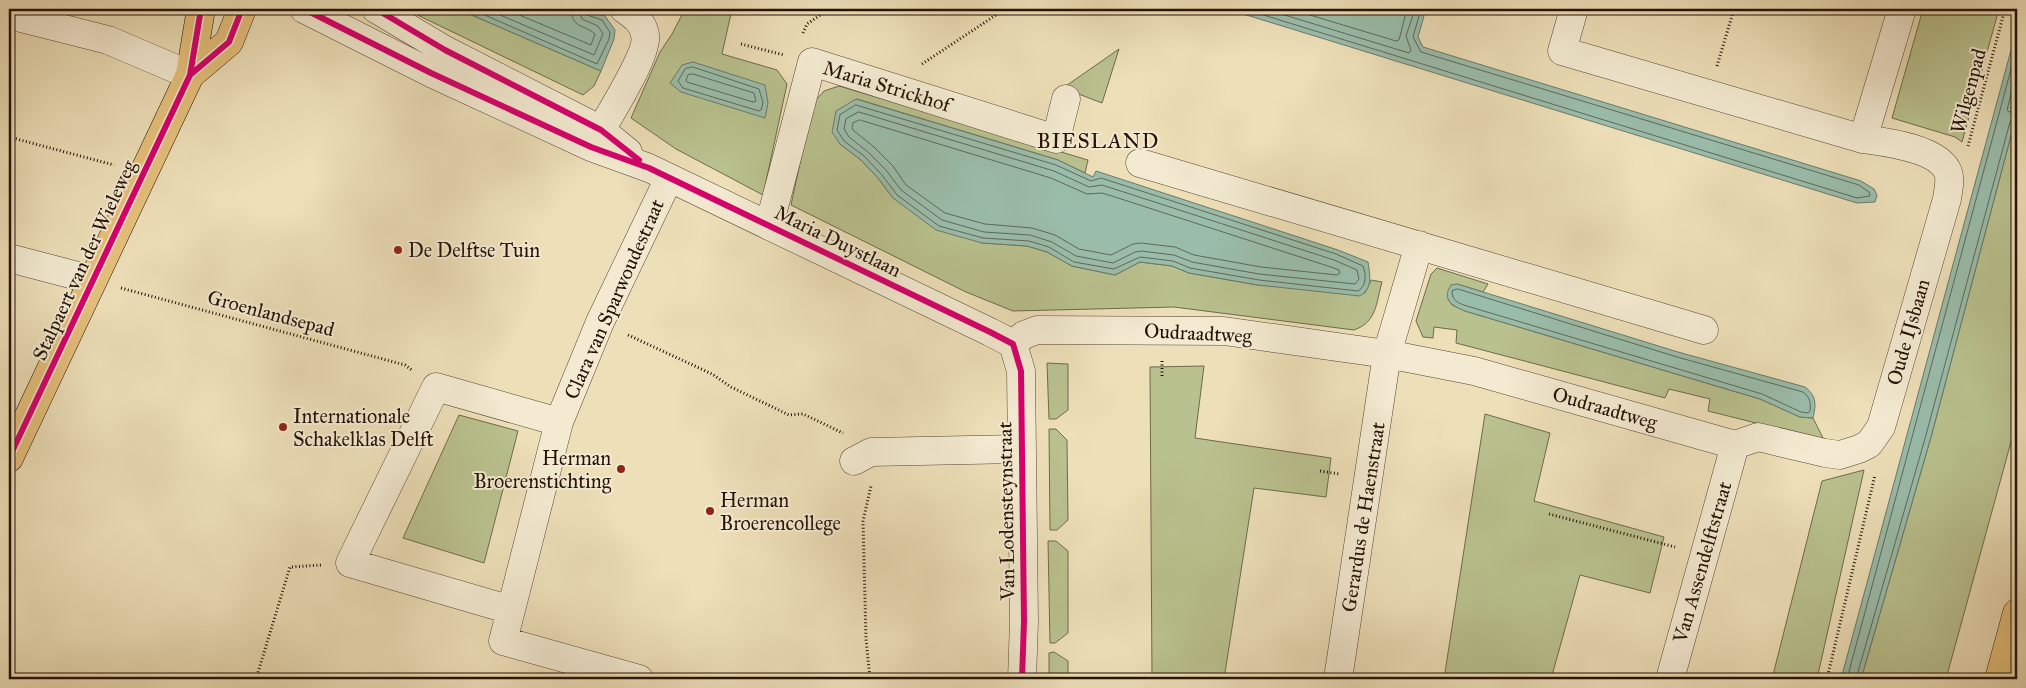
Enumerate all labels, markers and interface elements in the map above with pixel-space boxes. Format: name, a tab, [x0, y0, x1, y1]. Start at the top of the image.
street label: Wilgenpad	[1945, 46, 1992, 136]
street label: Maria Strickhof	[820, 55, 957, 118]
district label: BIESLAND	[1037, 128, 1159, 154]
street label: Stalpaert van der Wieleweg	[27, 155, 142, 364]
street label: Clara van Sparwoudestraat	[559, 195, 669, 403]
street label: Maria Duystlaan	[771, 200, 905, 282]
place label: De Delftse Tuin	[408, 238, 540, 262]
marker: De Delftse Tuin	[392, 244, 404, 256]
street label: Oude IJsbaan	[1881, 276, 1936, 388]
street label: Groenlandsepad	[205, 285, 337, 341]
street label: Oudraadtweg	[1143, 318, 1253, 349]
street label: Oudraadtweg	[1550, 382, 1661, 436]
place label: Internationale Schakelklas Delft	[293, 404, 433, 451]
street label: Gerardus de Haenstraat	[1336, 420, 1390, 614]
marker: Internationale Schakelklas Delft	[277, 421, 289, 433]
street label: Van Lodensteynstraat	[992, 421, 1020, 602]
place label: Herman Broerenstichting	[473, 446, 612, 494]
marker: Herman Broerenstichting	[615, 463, 627, 475]
street label: Van Assendelftstraat	[1667, 479, 1736, 646]
place label: Herman Broerencollege	[720, 488, 841, 536]
marker: Herman Broerencollege	[704, 505, 716, 517]

